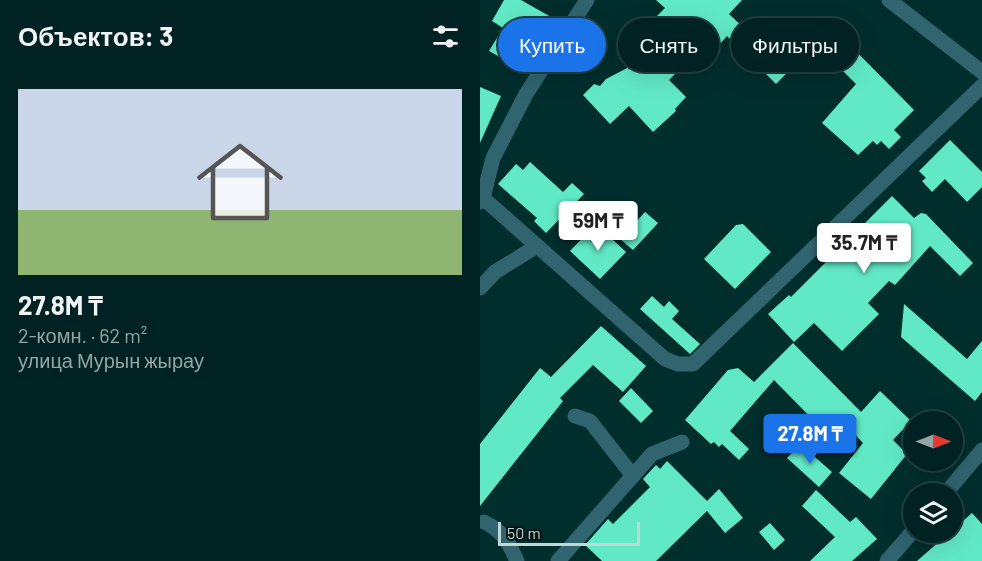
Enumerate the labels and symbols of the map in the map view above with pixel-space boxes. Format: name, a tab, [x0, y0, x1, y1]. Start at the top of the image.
pin: 59M ₸	[556, 201, 640, 252]
pin: 35.7M ₸	[809, 223, 919, 274]
north arrow	[903, 411, 963, 471]
pin: 27.8M ₸	[755, 414, 865, 465]
scale bar	[498, 519, 640, 546]

